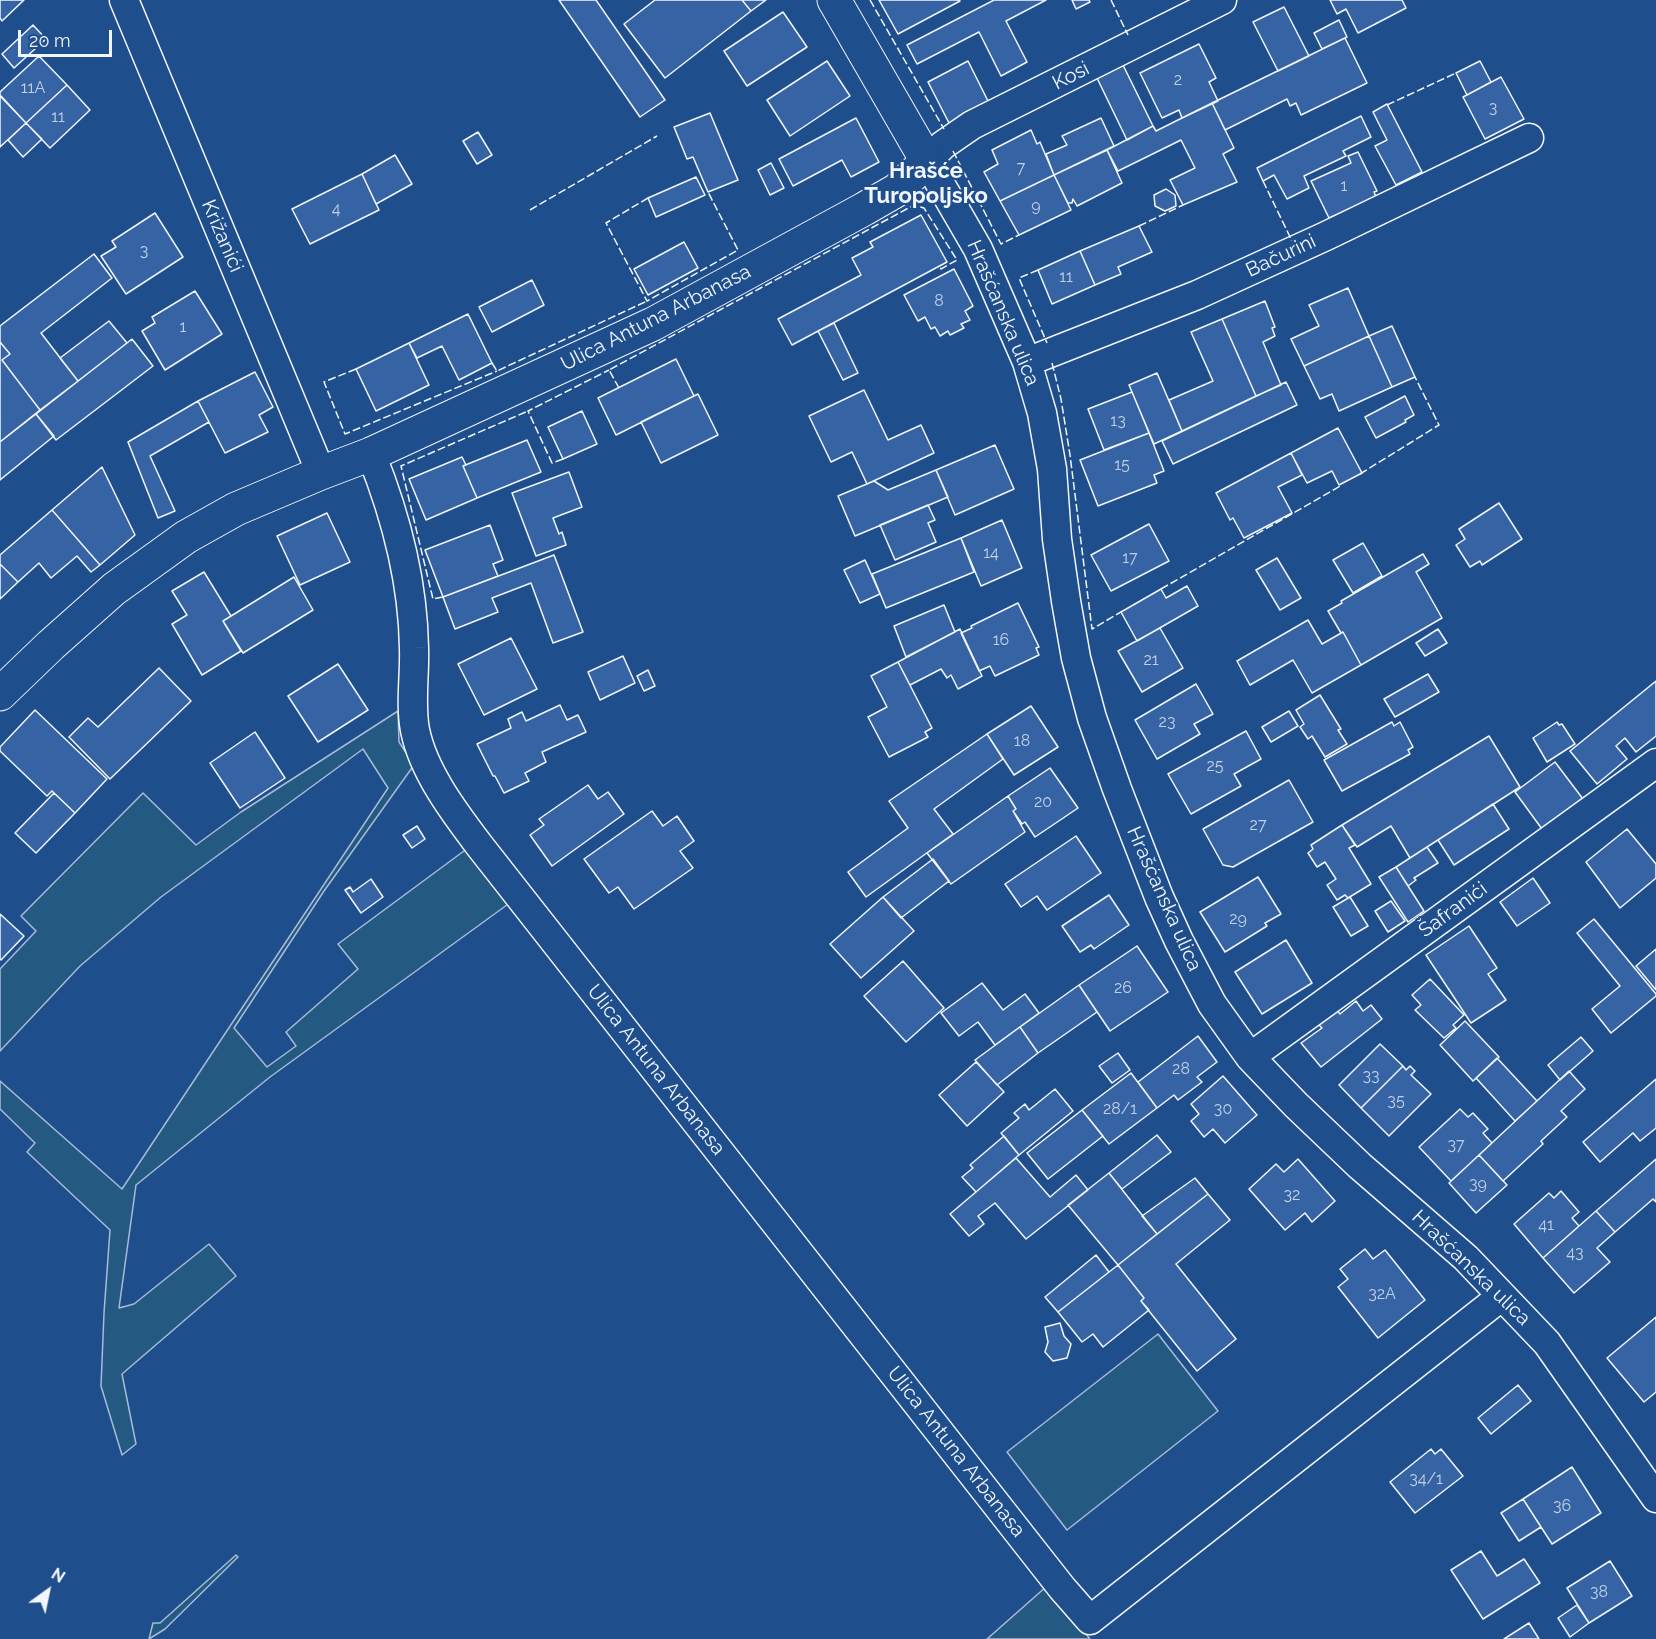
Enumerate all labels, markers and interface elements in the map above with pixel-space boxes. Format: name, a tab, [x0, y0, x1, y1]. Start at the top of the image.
scale bar	[21, 18, 116, 56]
text: 20 m	[29, 30, 71, 51]
street label: Kosi	[1049, 57, 1093, 95]
house number: 2	[1174, 70, 1182, 90]
house number: 11A	[21, 78, 45, 98]
house number: 3	[1489, 98, 1497, 118]
house number: 11	[51, 107, 65, 127]
district label: Hrašće Turopoljsko	[864, 158, 988, 210]
house number: 7	[1017, 158, 1025, 178]
house number: 1	[1341, 176, 1347, 196]
street label: Križanići	[196, 196, 248, 276]
house number: 9	[1031, 196, 1041, 216]
house number: 4	[332, 199, 340, 219]
street label: Bačurini	[1242, 229, 1320, 283]
street label: Hrašćanska ulica	[962, 237, 1044, 389]
house number: 3	[140, 241, 148, 261]
street label: Ulica Antuna Arbanasa	[557, 260, 755, 376]
house number: 11	[1059, 267, 1073, 287]
house number: 8	[934, 291, 944, 311]
house number: 1	[180, 317, 186, 337]
house number: 13	[1110, 411, 1126, 431]
house number: 15	[1114, 455, 1130, 475]
house number: 14	[983, 543, 999, 563]
house number: 17	[1122, 548, 1138, 568]
house number: 16	[993, 630, 1009, 650]
house number: 21	[1143, 650, 1159, 670]
house number: 23	[1159, 712, 1175, 732]
house number: 18	[1014, 731, 1030, 751]
house number: 25	[1206, 756, 1224, 776]
house number: 20	[1034, 792, 1052, 812]
house number: 27	[1250, 815, 1266, 835]
street label: Hrašćanska ulica	[1121, 823, 1207, 975]
street label: Šafranići	[1414, 877, 1492, 943]
house number: 29	[1229, 909, 1247, 929]
house number: 26	[1114, 978, 1132, 998]
street label: Ulica Antuna Arbanasa	[582, 980, 730, 1160]
house number: 28	[1172, 1059, 1190, 1079]
house number: 33	[1362, 1066, 1380, 1086]
house number: 35	[1387, 1091, 1405, 1111]
house number: 28/1	[1103, 1099, 1137, 1119]
house number: 30	[1214, 1099, 1232, 1119]
house number: 37	[1447, 1135, 1465, 1155]
house number: 39	[1469, 1174, 1487, 1194]
house number: 32	[1284, 1185, 1300, 1205]
street label: Hrašćanska ulica	[1407, 1205, 1535, 1331]
house number: 41	[1538, 1215, 1554, 1235]
house number: 43	[1566, 1243, 1584, 1263]
house number: 32A	[1368, 1284, 1396, 1304]
street label: Ulica Antuna Arbanasa	[882, 1362, 1030, 1542]
house number: 34/1	[1409, 1469, 1443, 1489]
house number: 36	[1553, 1496, 1571, 1516]
north arrow	[18, 1561, 78, 1621]
text: N	[48, 1564, 68, 1587]
house number: 38	[1590, 1582, 1608, 1602]

